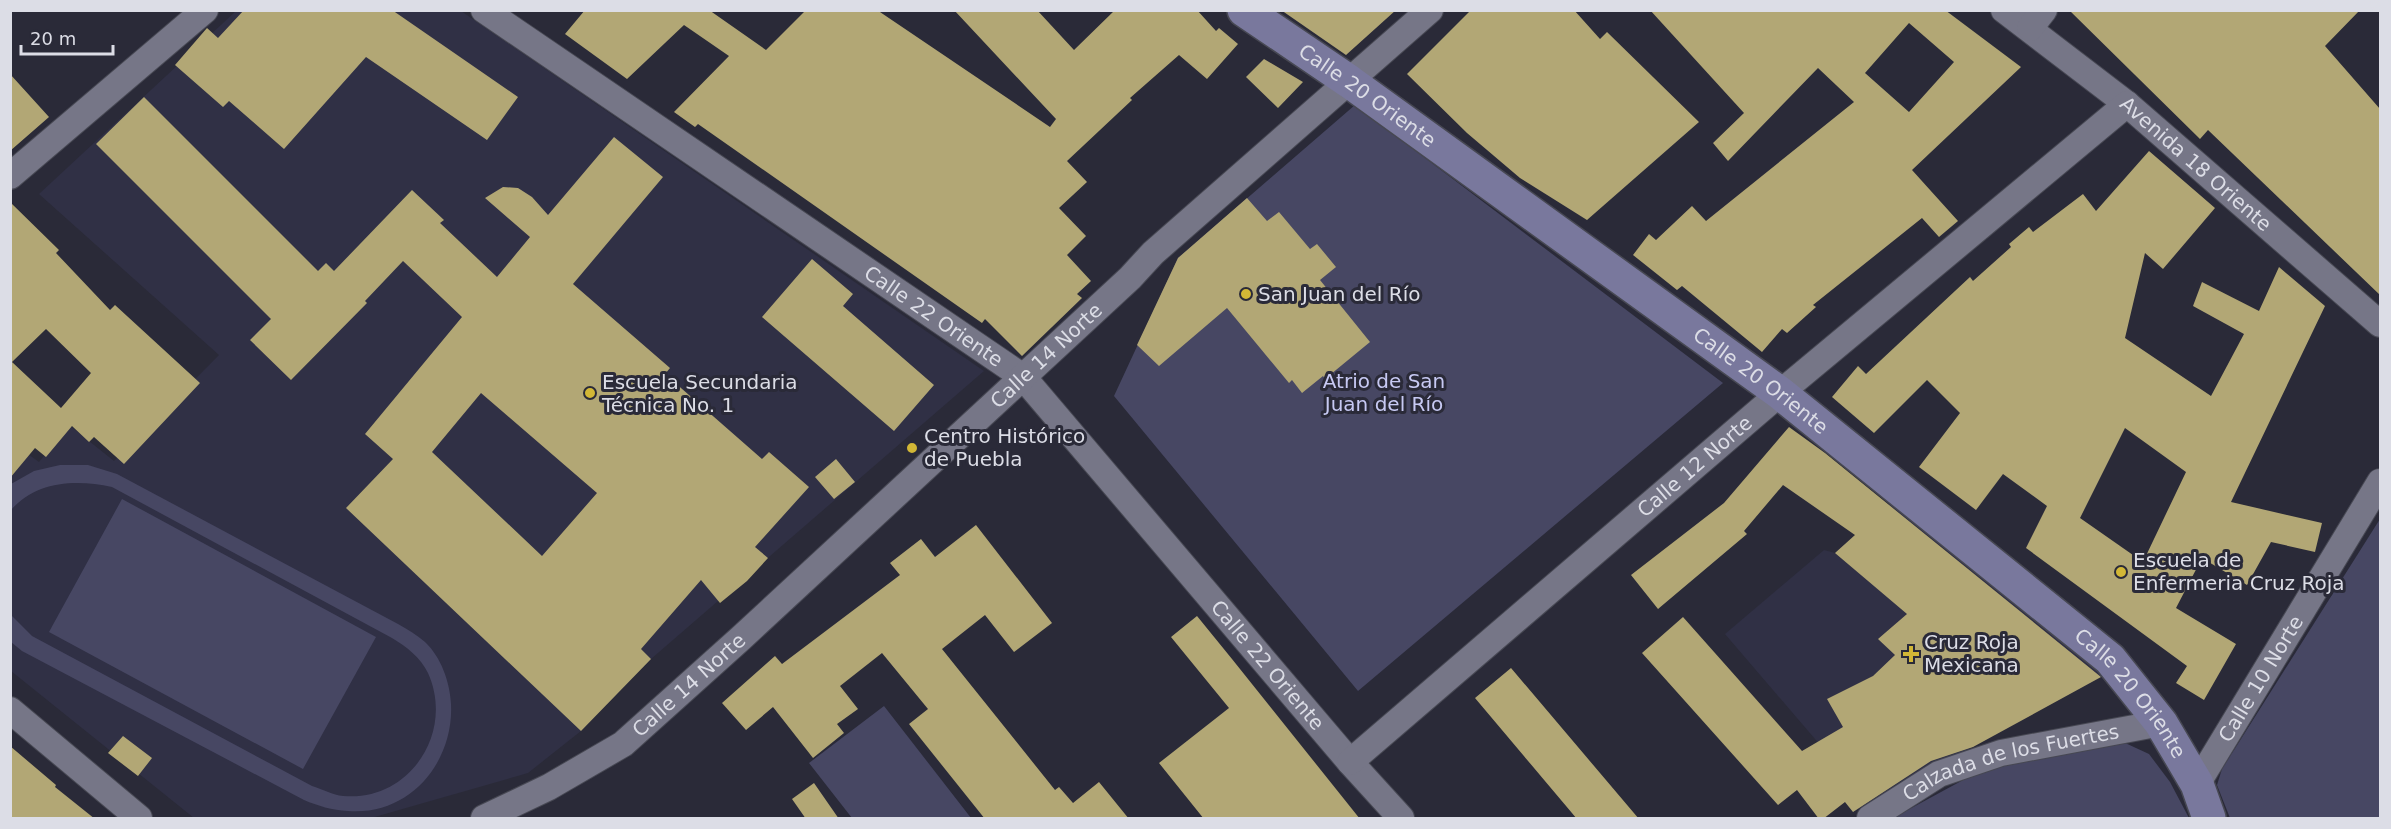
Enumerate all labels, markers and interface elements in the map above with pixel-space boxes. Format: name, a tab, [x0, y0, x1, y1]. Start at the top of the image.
scale bar	[21, 18, 112, 56]
text: 20 m	[30, 28, 76, 49]
street label: Calle 20 Oriente	[1294, 39, 1441, 152]
street label: Avenida 18 Oriente	[2115, 92, 2276, 236]
street label: Calle 22 Oriente	[860, 261, 1008, 372]
place label: San Juan del Río	[1258, 282, 1420, 306]
marker: San Juan del Río	[1239, 287, 1253, 301]
street label: Calle 14 Norte	[985, 298, 1107, 413]
street label: Calle 20 Oriente	[1689, 322, 1833, 439]
park label: Atrio de San Juan del Río	[1323, 369, 1445, 416]
place label: Escuela Secundaria Técnica No. 1	[601, 370, 798, 417]
marker: Escuela Secundaria Técnica No. 1	[583, 386, 597, 400]
street label: Calle 12 Norte	[1632, 411, 1757, 522]
place label: Centro Histórico de Puebla	[924, 424, 1085, 471]
marker: Centro Histórico de Puebla	[905, 441, 919, 455]
place label: Escuela de Enfermeria Cruz Roja	[2133, 548, 2344, 595]
marker: Escuela de Enfermeria Cruz Roja	[2114, 565, 2128, 579]
street label: Calle 22 Oriente	[1206, 595, 1329, 735]
street label: Calle 10 Norte	[2213, 611, 2308, 746]
street label: Calle 20 Oriente	[2070, 623, 2191, 762]
street label: Calle 14 Norte	[627, 628, 750, 742]
place label: Cruz Roja Mexicana	[1924, 630, 2019, 677]
marker: Cruz Roja Mexicana	[1902, 645, 1920, 663]
street label: Calzada de los Fuertes	[1898, 719, 2121, 806]

